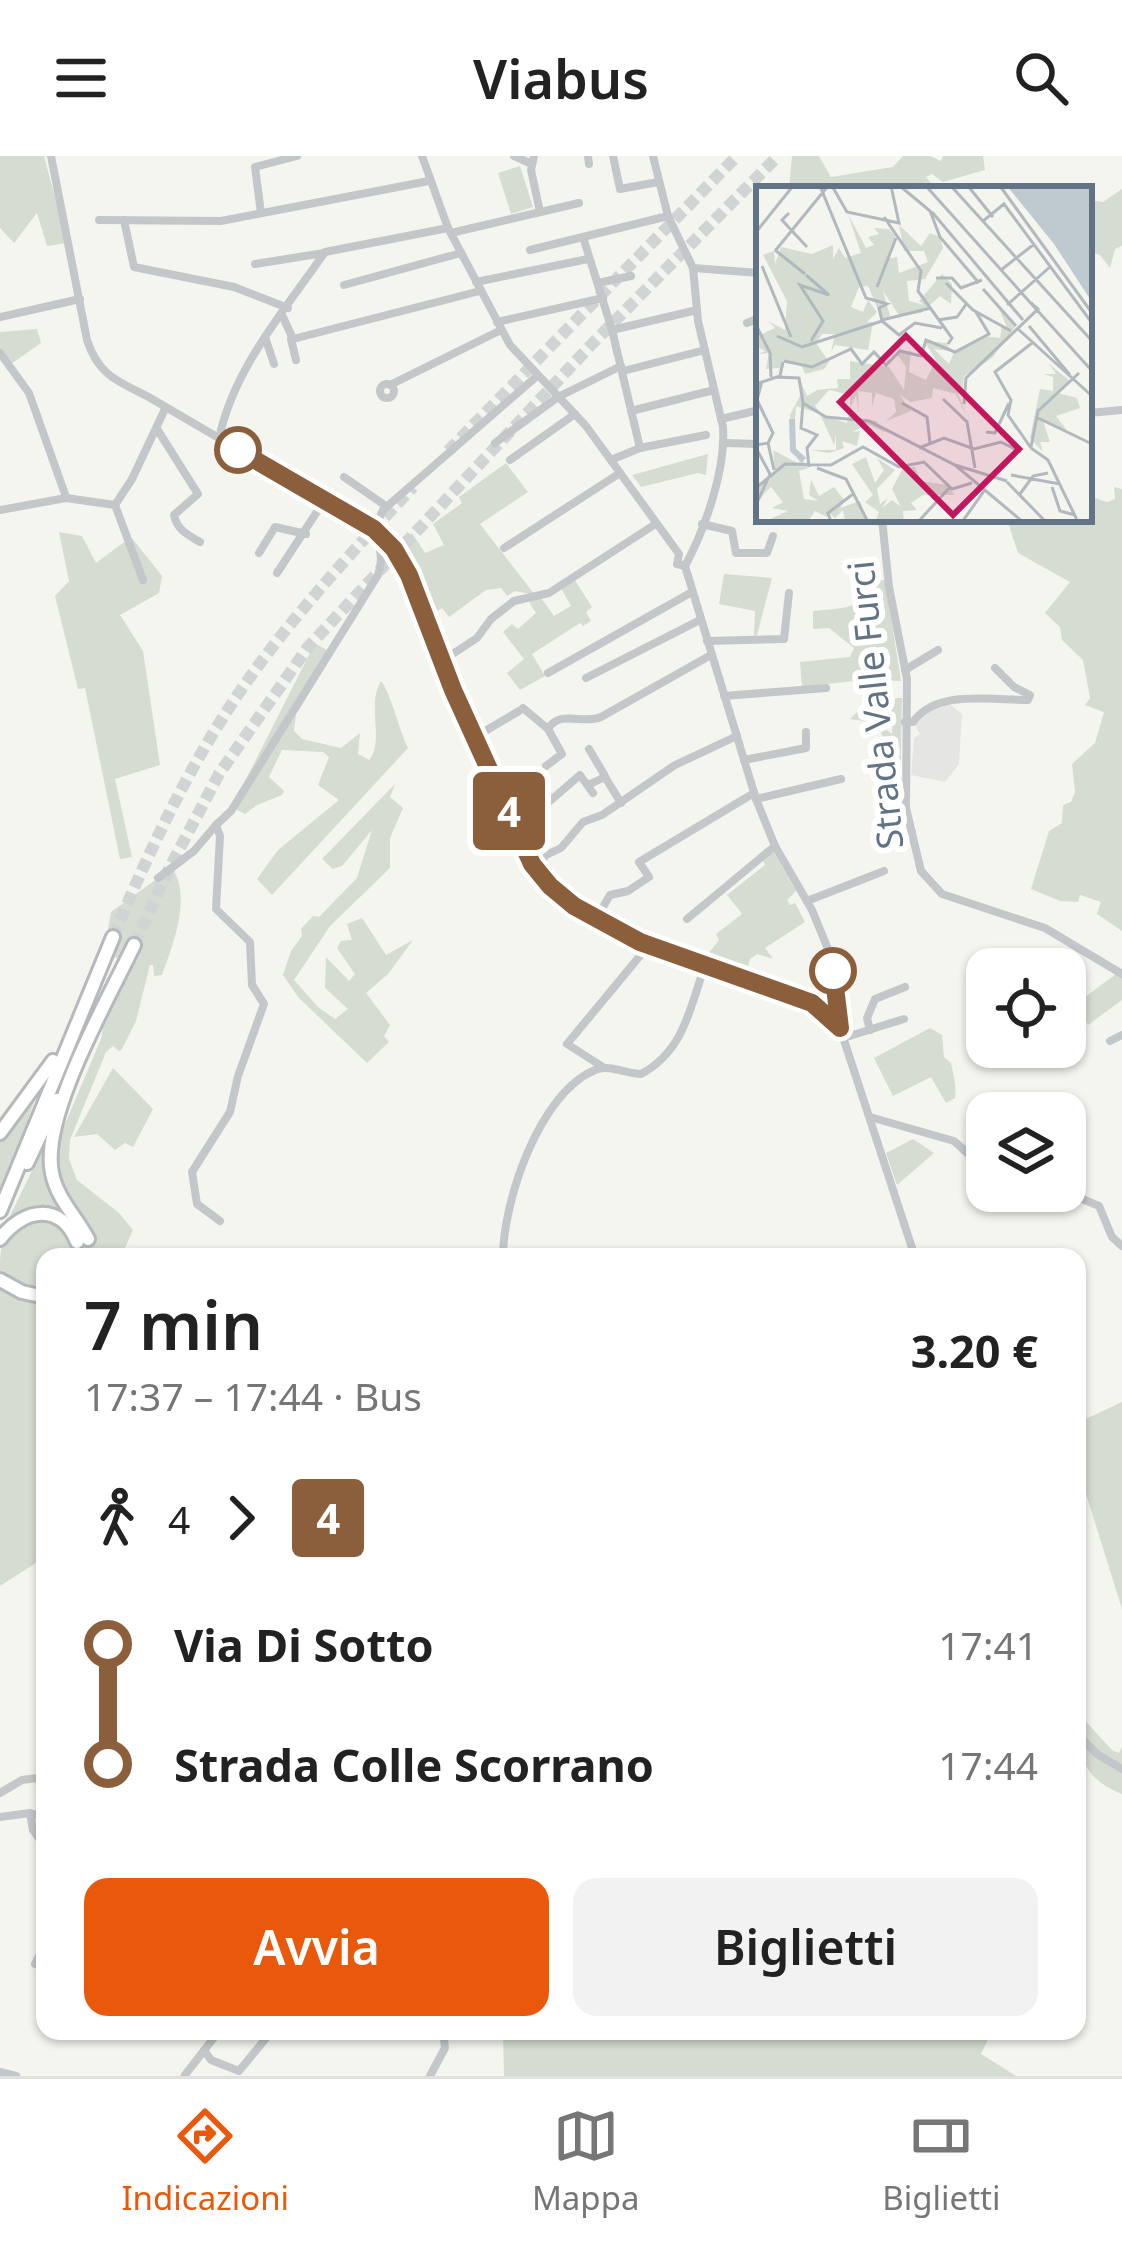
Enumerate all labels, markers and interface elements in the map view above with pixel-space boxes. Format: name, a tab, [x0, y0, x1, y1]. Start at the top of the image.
text: Viabus	[473, 41, 649, 115]
icon: menu	[48, 45, 114, 111]
icon: search	[1008, 45, 1074, 111]
inset map	[756, 186, 1092, 522]
unlabelled marker	[216, 428, 260, 472]
street label: Strada Valle Furci	[835, 558, 915, 852]
line badge: 4	[470, 772, 548, 850]
text: 4	[497, 782, 521, 839]
map controls	[966, 948, 1086, 1212]
button: locate	[966, 948, 1086, 1068]
unlabelled marker	[811, 949, 855, 993]
button: layers	[966, 1092, 1086, 1212]
text: 7 min	[84, 1279, 263, 1369]
text: 3.20 €	[911, 1320, 1038, 1381]
text: 17:37 – 17:44 · Bus	[84, 1369, 422, 1422]
icon: walk	[84, 1485, 150, 1551]
icon: forward	[208, 1485, 274, 1551]
text: 4	[316, 1489, 340, 1546]
text: 4	[168, 1492, 190, 1545]
text: Via Di Sotto	[174, 1614, 434, 1675]
text: 17:41	[938, 1618, 1038, 1671]
text: Strada Colle Scorrano	[174, 1734, 654, 1795]
text: 17:44	[938, 1738, 1038, 1791]
button: Avvia	[84, 1878, 549, 2016]
button: Biglietti	[573, 1878, 1038, 2016]
tab: Indicazioni	[121, 2103, 289, 2220]
tab: Mappa	[532, 2103, 639, 2220]
tab: Biglietti	[882, 2103, 1001, 2220]

